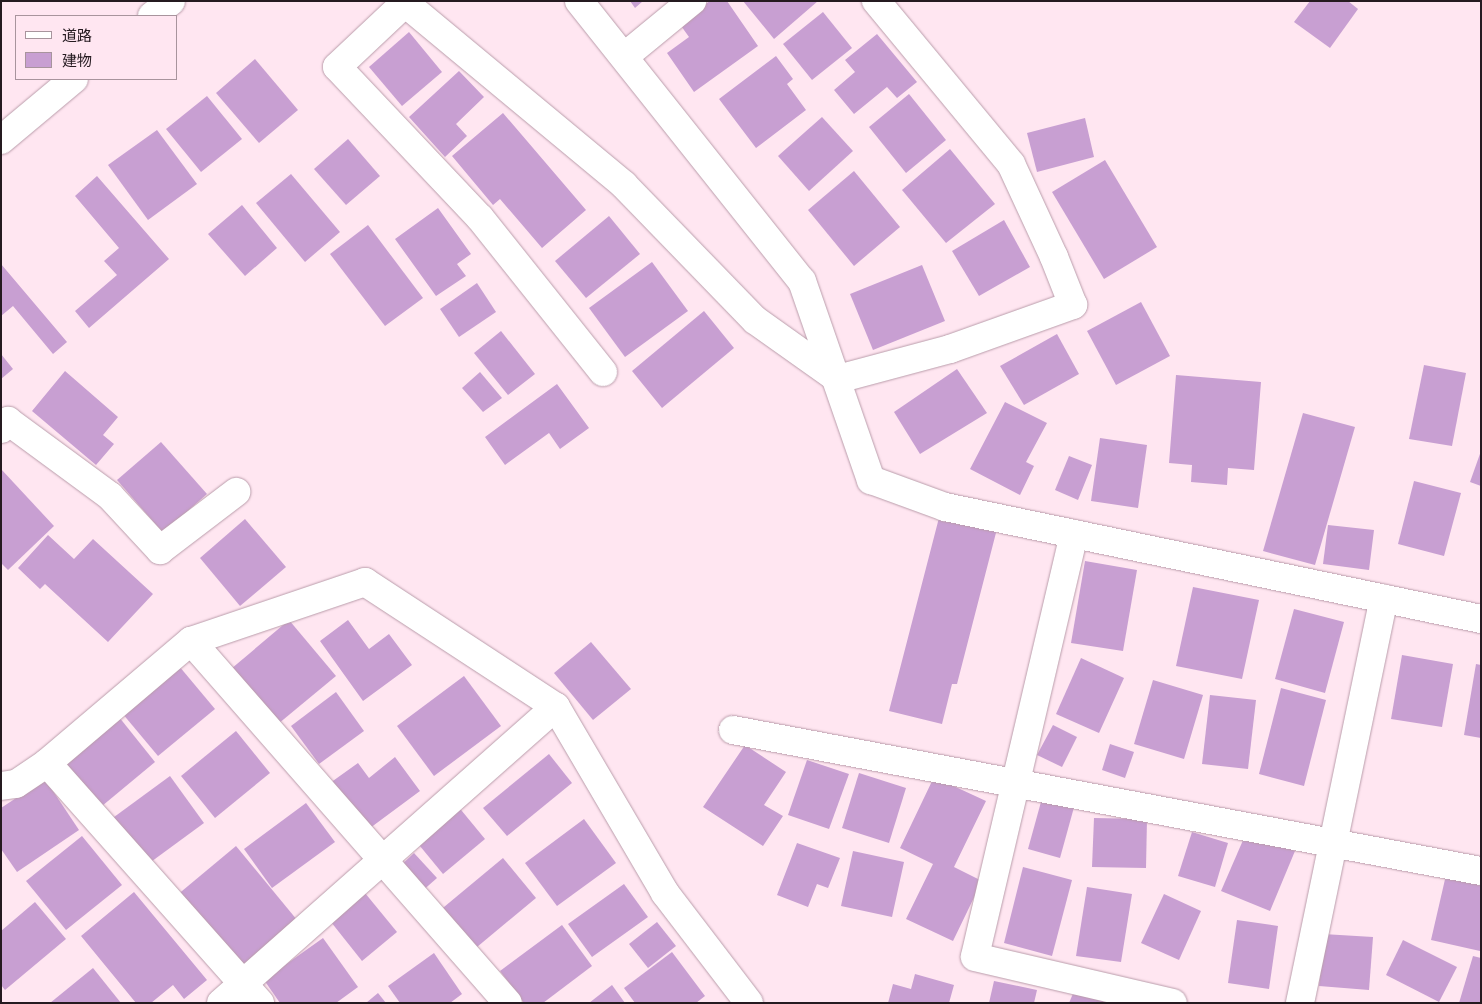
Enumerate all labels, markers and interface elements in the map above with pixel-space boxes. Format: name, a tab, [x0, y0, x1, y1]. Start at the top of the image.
legend	[15, 15, 178, 80]
text: 道路	[62, 26, 92, 45]
text: 建物	[62, 51, 92, 70]

